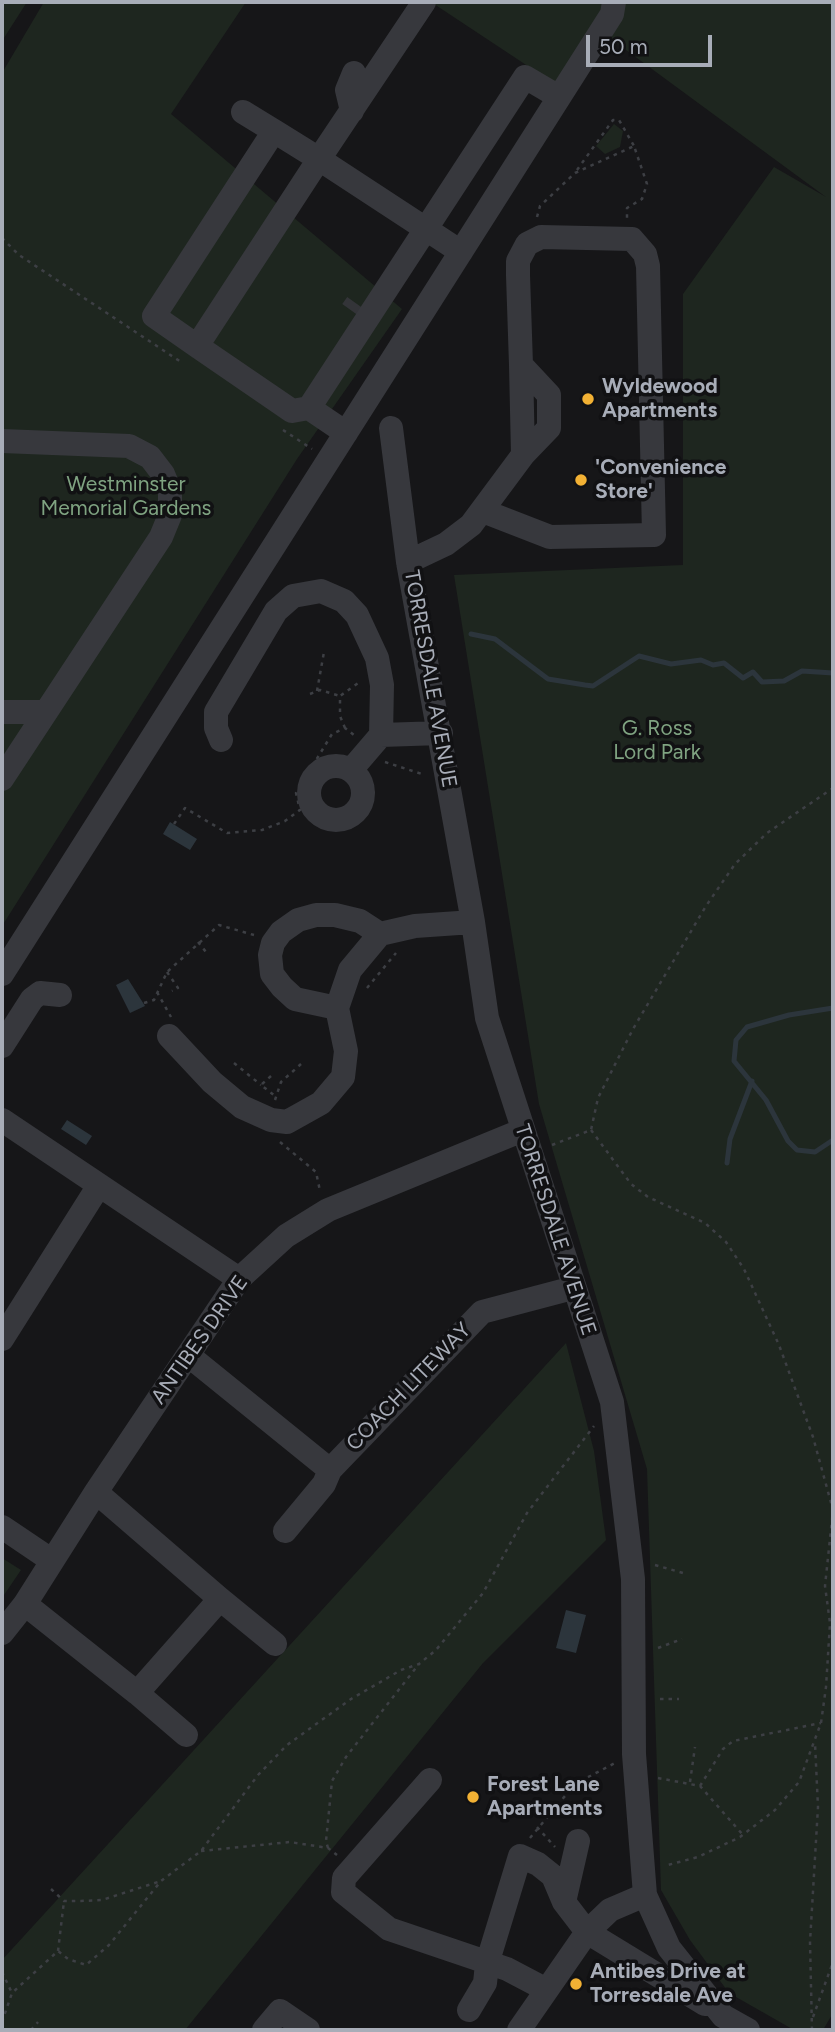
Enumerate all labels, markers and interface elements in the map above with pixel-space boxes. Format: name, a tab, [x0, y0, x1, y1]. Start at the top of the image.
scale bar	[590, 21, 716, 65]
text: 50 m	[599, 34, 648, 59]
place label: Wyldewood Apartments	[602, 374, 718, 424]
marker: Wyldewood Apartments	[580, 391, 596, 407]
place label: 'Convenience Store'	[595, 455, 726, 505]
park label: Westminster Memorial Gardens	[41, 472, 211, 522]
marker: 'Convenience Store'	[573, 472, 589, 488]
street label: TORRESDALE AVENUE	[398, 568, 462, 790]
park label: G. Ross Lord Park	[613, 716, 701, 766]
street label: TORRESDALE AVENUE	[509, 1121, 601, 1339]
street label: ANTIBES DRIVE	[146, 1271, 254, 1409]
street label: COACH LITEWAY	[342, 1318, 476, 1456]
place label: Forest Lane Apartments	[487, 1772, 602, 1822]
marker: Forest Lane Apartments	[465, 1789, 481, 1805]
place label: Antibes Drive at Torresdale Ave	[590, 1959, 746, 2009]
marker: Antibes Drive at Torresdale Ave	[568, 1976, 584, 1992]

